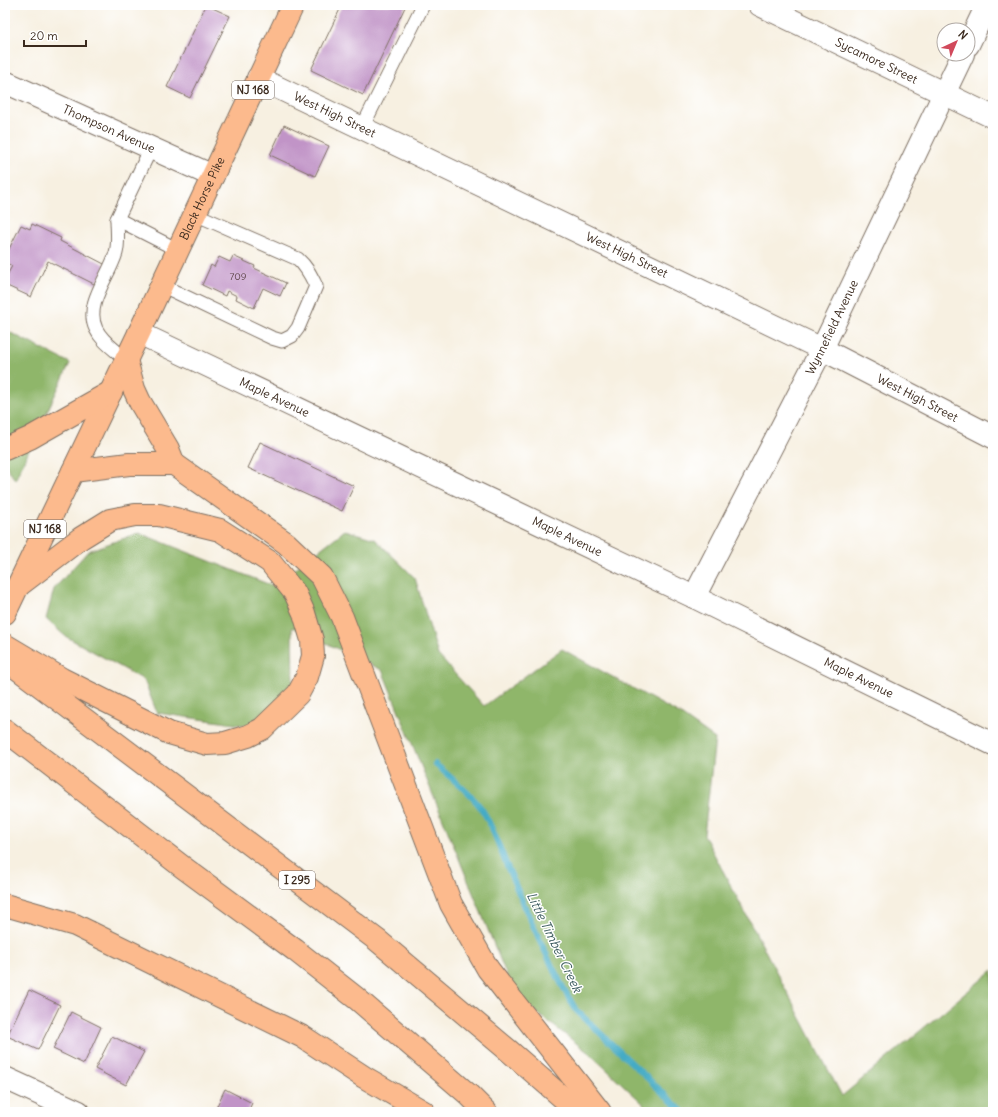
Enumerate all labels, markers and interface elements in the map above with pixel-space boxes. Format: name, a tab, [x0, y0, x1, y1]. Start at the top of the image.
scale bar	[24, 22, 86, 48]
north arrow	[936, 22, 976, 62]
text: N	[955, 27, 971, 42]
text: 20 m	[30, 28, 58, 43]
street label: Sycamore Street	[833, 34, 920, 87]
road number: NJ 168	[232, 81, 274, 99]
street label: West High Street	[291, 88, 378, 140]
street label: Thompson Avenue	[61, 101, 158, 156]
street label: Black Horse Pike	[176, 154, 228, 242]
street label: West High Street	[583, 229, 670, 281]
house number: 709	[229, 270, 247, 283]
street label: Wynnefield Avenue	[802, 277, 861, 377]
street label: West High Street	[875, 371, 961, 425]
street label: Maple Avenue	[237, 374, 312, 420]
street label: Maple Avenue	[530, 513, 605, 559]
road number: NJ 168	[24, 520, 66, 538]
street label: Maple Avenue	[822, 654, 896, 701]
road number: I 295	[279, 871, 315, 889]
water label: Little Timber Creek	[523, 889, 587, 996]

